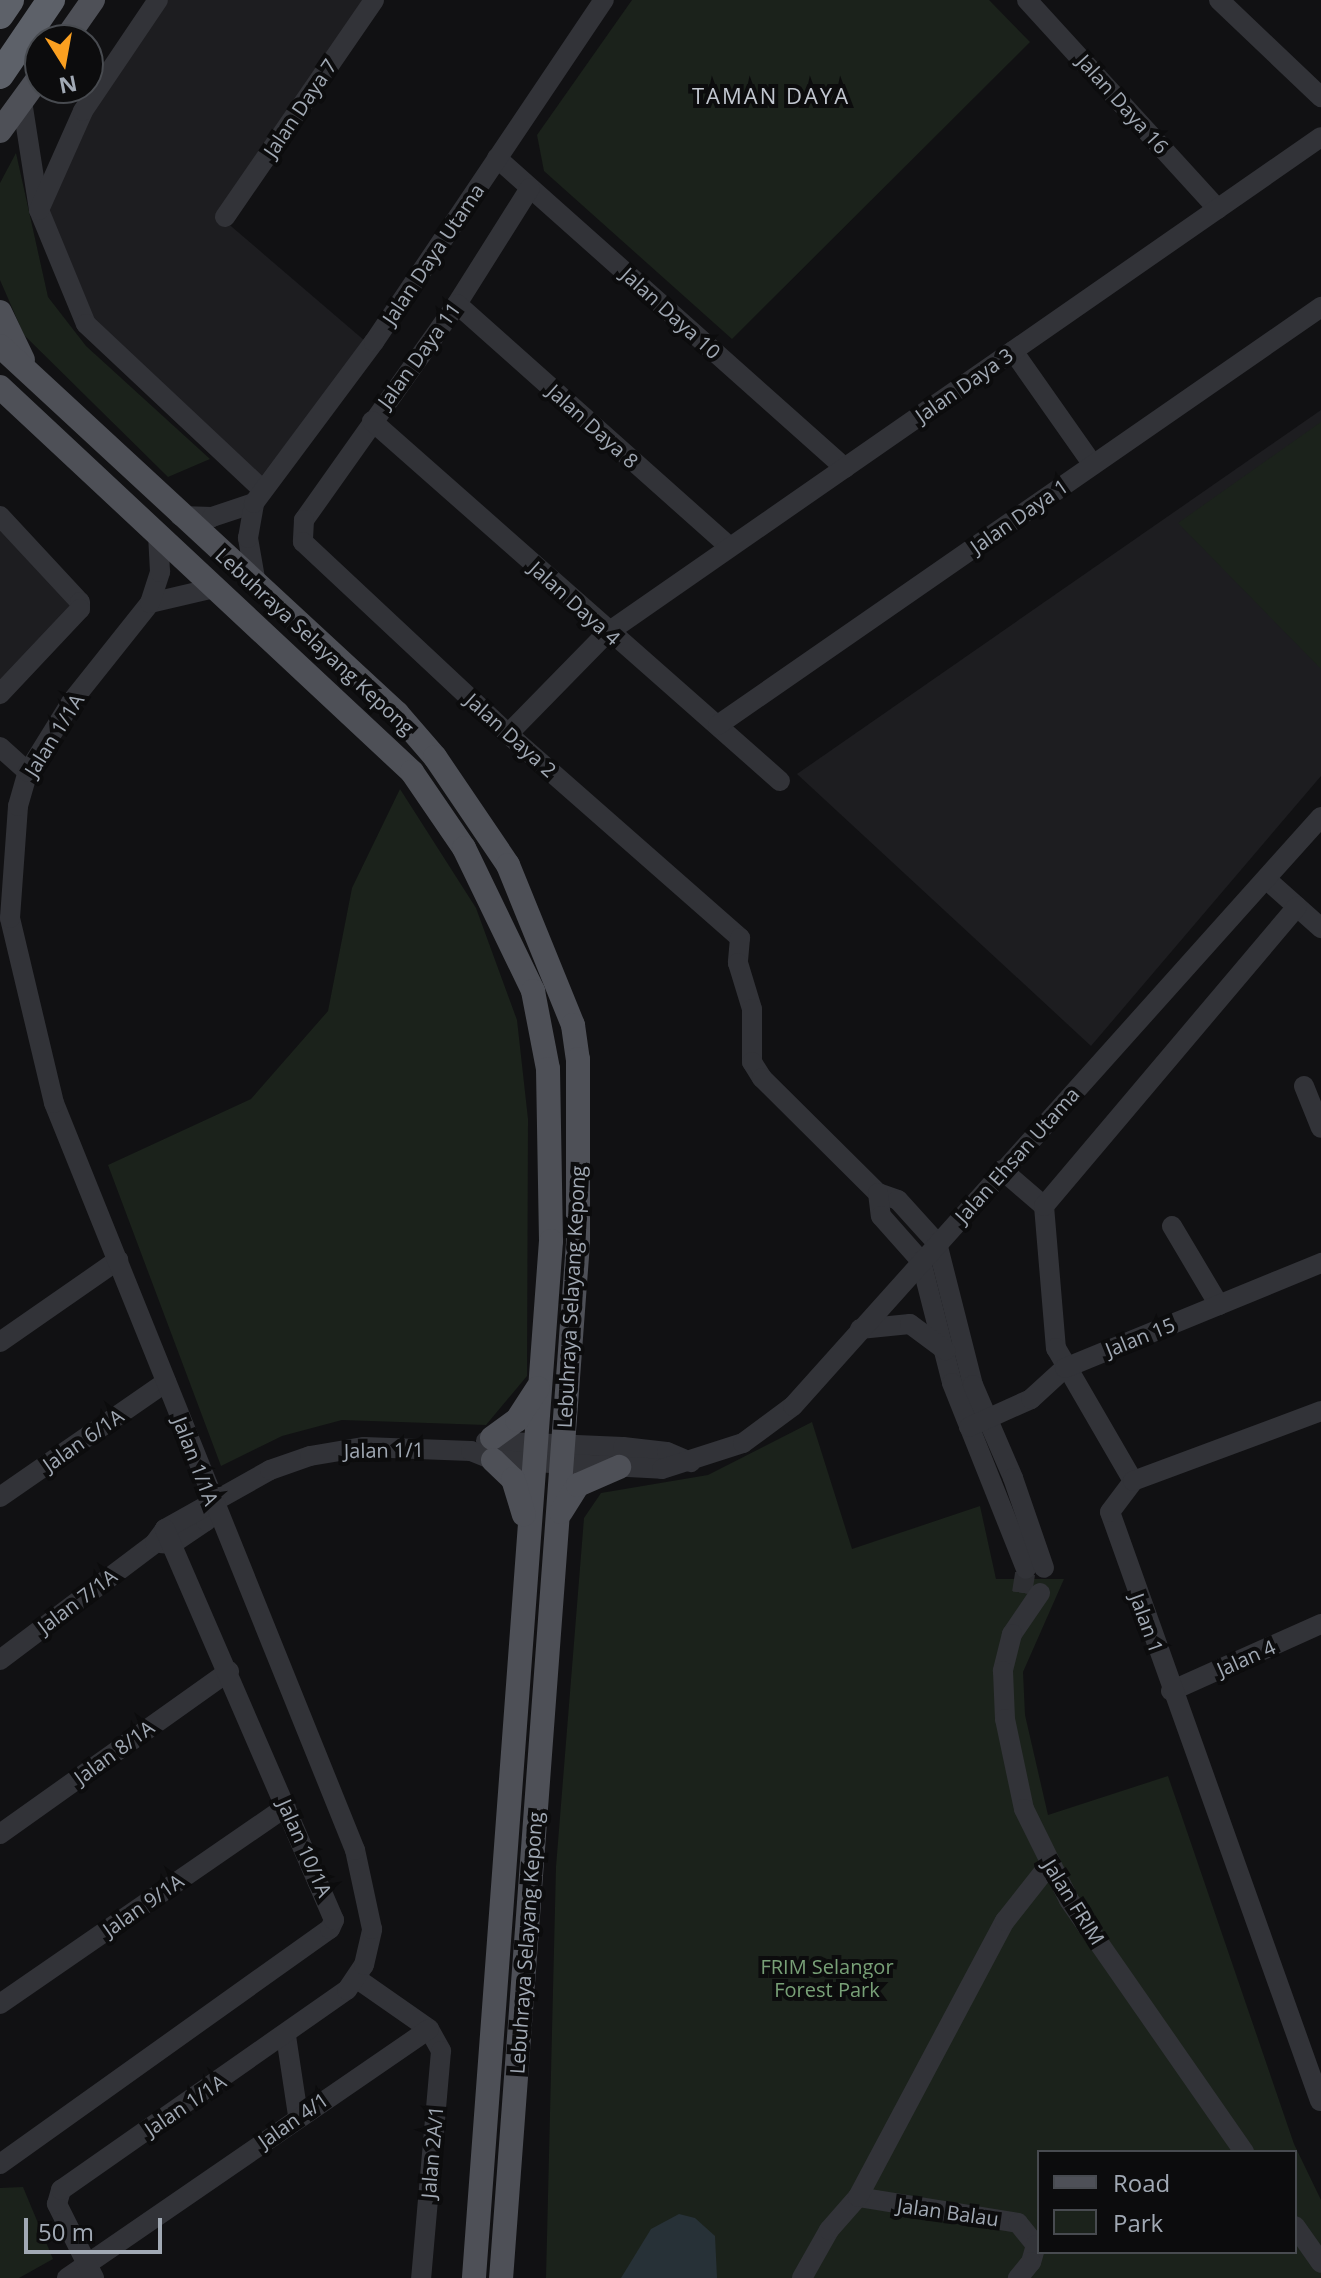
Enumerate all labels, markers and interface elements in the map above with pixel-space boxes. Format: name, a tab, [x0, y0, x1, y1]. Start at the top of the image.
north arrow	[24, 24, 104, 104]
street label: Jalan Daya 16	[1072, 50, 1174, 158]
street label: Jalan Daya 7	[258, 54, 342, 162]
text: N	[57, 69, 80, 102]
district label: TAMAN DAYA	[692, 83, 850, 109]
street label: Jalan Daya Utama	[377, 179, 489, 329]
street label: Jalan Daya 10	[617, 262, 725, 364]
street label: Jalan Daya 11	[373, 297, 465, 413]
street label: Jalan Daya 3	[911, 343, 1017, 427]
street label: Jalan Daya 8	[543, 379, 643, 473]
street label: Jalan Daya 1	[966, 474, 1072, 558]
street label: Lebuhraya Selayang Kepong	[211, 543, 419, 739]
street label: Jalan Daya 4	[525, 556, 625, 650]
street label: Jalan Daya 2	[461, 688, 561, 782]
street label: Jalan 1/1A	[19, 689, 89, 781]
street label: Jalan Ehsan Utama	[950, 1082, 1084, 1228]
street label: Lebuhraya Selayang Kepong	[552, 1165, 590, 1429]
street label: Jalan 15	[1102, 1312, 1178, 1362]
street label: Jalan 6/1A	[38, 1404, 128, 1476]
street label: Jalan 1/1A	[168, 1413, 224, 1509]
street label: Jalan 1/1	[344, 1437, 424, 1463]
street label: Jalan 7/1A	[33, 1563, 121, 1639]
street label: Jalan 1	[1125, 1590, 1169, 1656]
street label: Jalan 4	[1213, 1635, 1279, 1681]
street label: Jalan 8/1A	[69, 1715, 159, 1789]
street label: Jalan 10/1A	[273, 1795, 337, 1901]
street label: Lebuhraya Selayang Kepong	[505, 1811, 547, 2075]
street label: Jalan FRIM	[1038, 1855, 1110, 1949]
street label: Jalan 9/1A	[98, 1869, 188, 1941]
park label: FRIM Selangor Forest Park	[760, 1954, 894, 2001]
street label: Jalan 1/1A	[140, 2069, 230, 2141]
street label: Jalan 4/1	[253, 2087, 333, 2153]
street label: Jalan 2A/1	[416, 2105, 448, 2199]
legend	[1037, 2150, 1297, 2254]
text: Road	[1113, 2166, 1170, 2199]
street label: Jalan Balau	[896, 2193, 1000, 2231]
scale bar	[28, 2202, 166, 2252]
text: Park	[1113, 2206, 1163, 2239]
text: 50 m	[38, 2215, 94, 2248]

